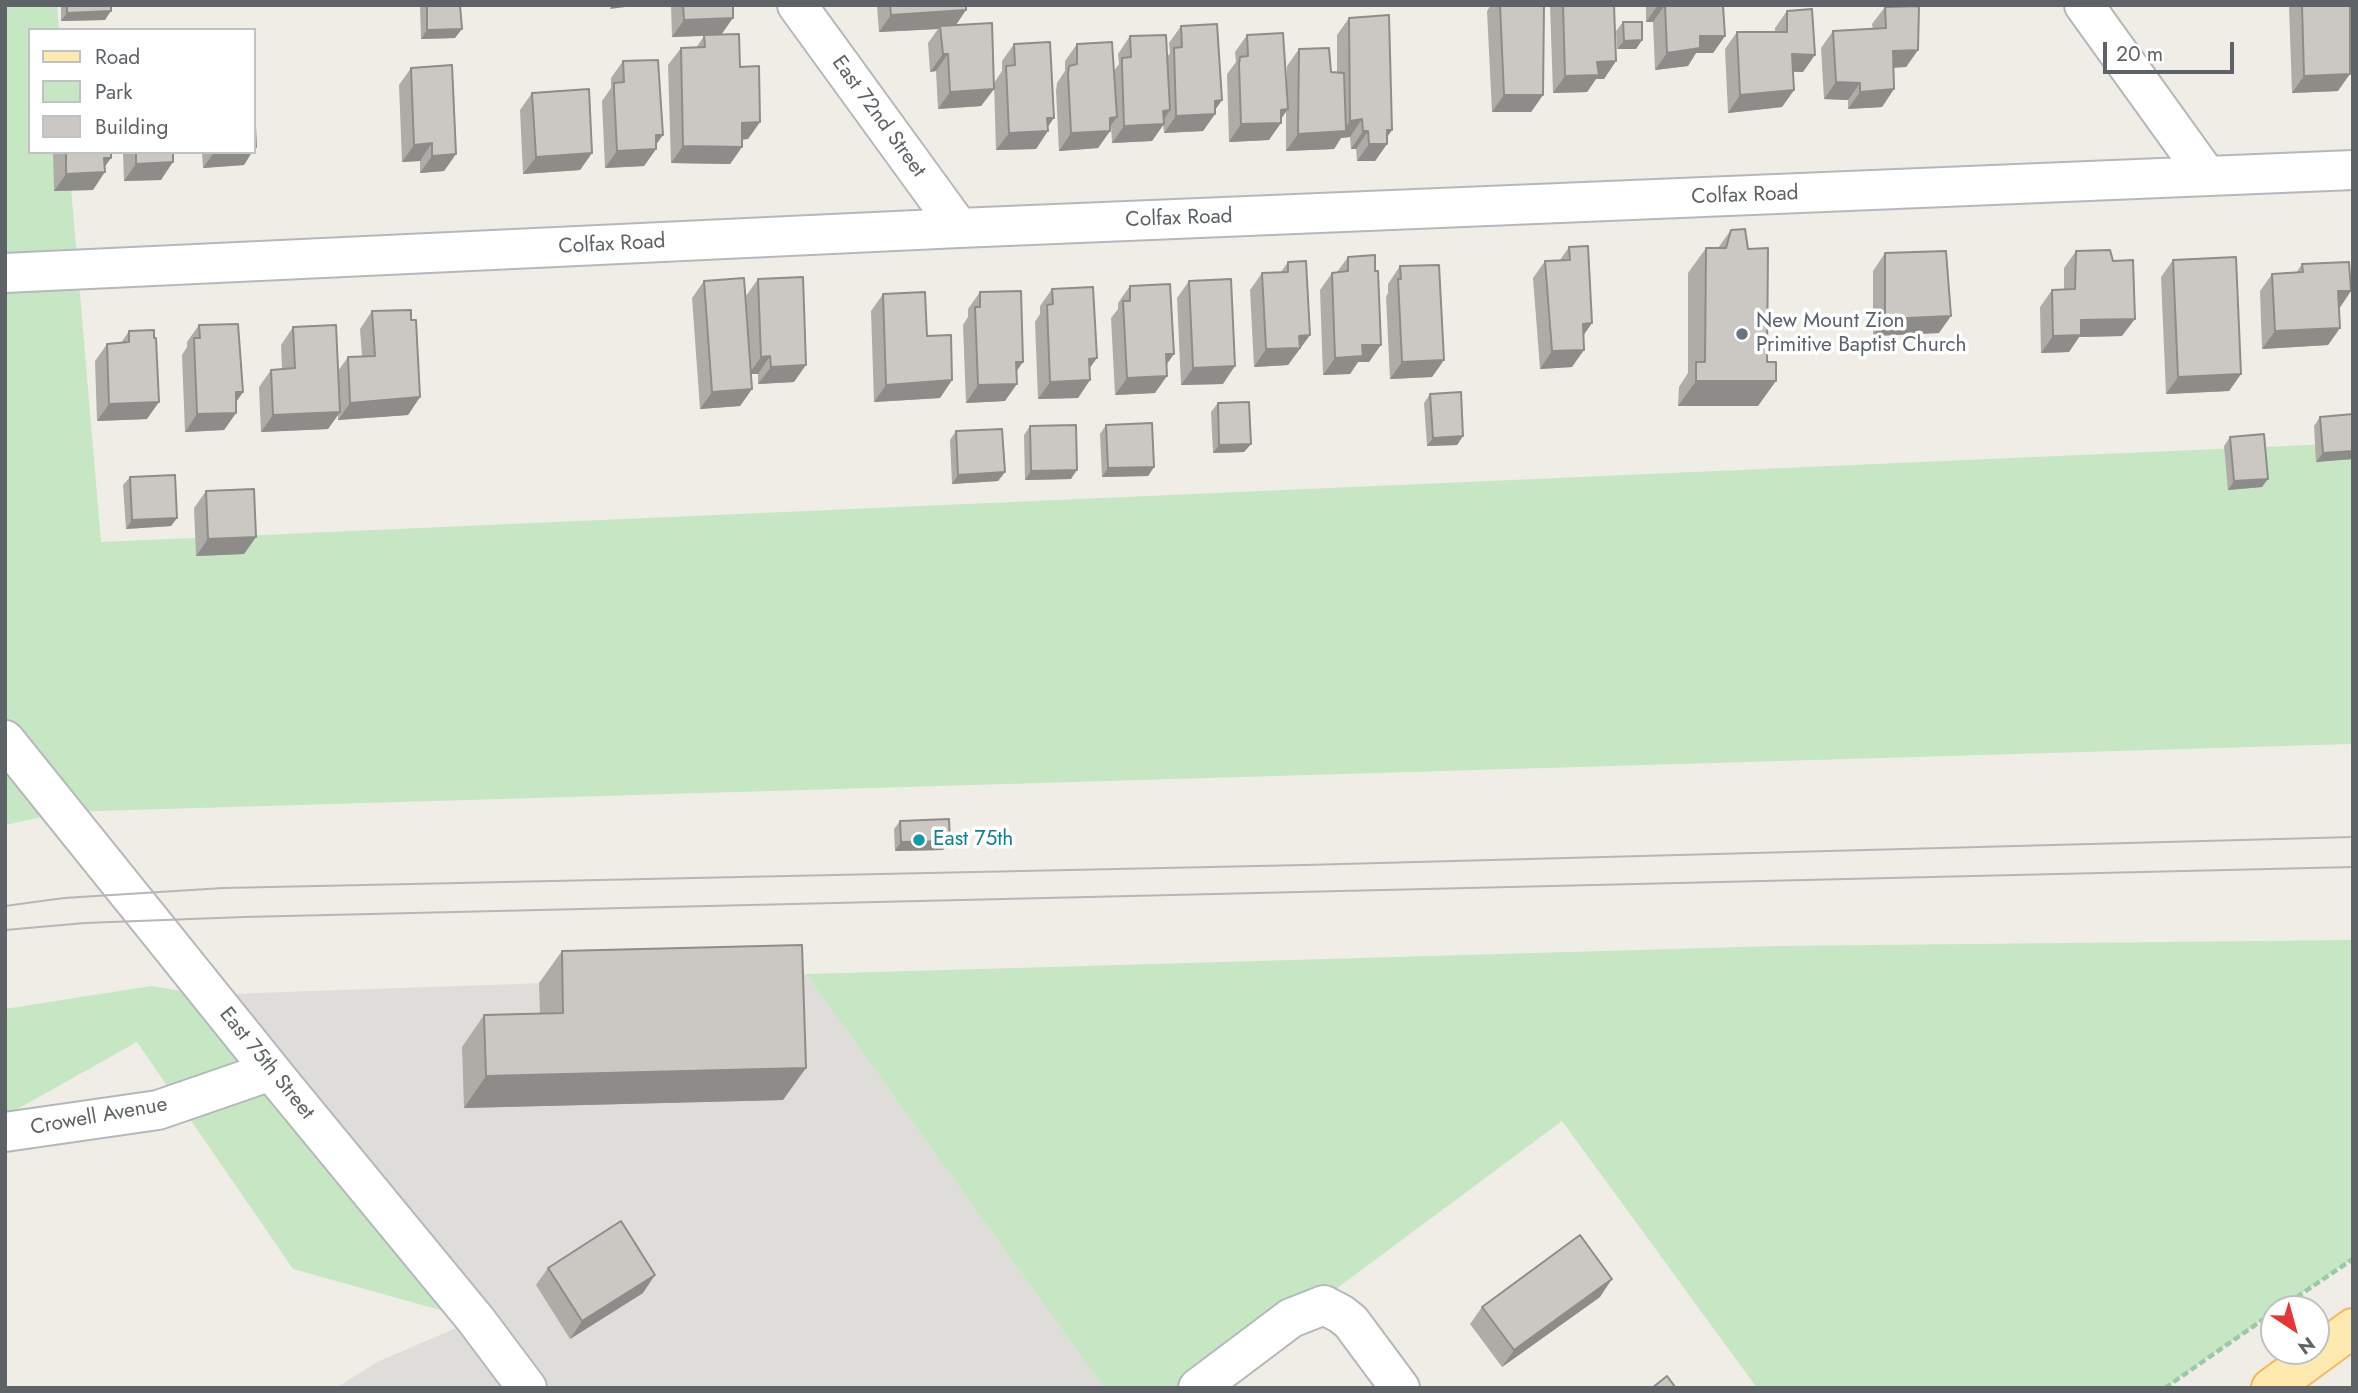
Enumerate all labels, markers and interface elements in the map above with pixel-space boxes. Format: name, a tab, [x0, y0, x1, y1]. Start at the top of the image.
legend	[28, 28, 256, 154]
scale bar	[2106, 28, 2237, 72]
text: 20 m	[2116, 39, 2163, 69]
text: Road	[95, 42, 140, 72]
street label: East 72nd Street	[826, 51, 930, 183]
text: Park	[95, 77, 132, 107]
text: Building	[95, 112, 168, 142]
street label: Colfax Road	[1691, 182, 1799, 210]
street label: Colfax Road	[1125, 205, 1233, 233]
street label: Colfax Road	[558, 230, 666, 260]
place label: New Mount Zion Primitive Baptist Church	[1756, 309, 1967, 359]
marker: New Mount Zion Primitive Baptist Church	[1734, 326, 1750, 342]
place label: East 75th	[933, 827, 1013, 853]
marker: East 75th	[911, 832, 927, 848]
street label: East 75th Street	[213, 1003, 319, 1125]
street label: Crowell Avenue	[29, 1093, 169, 1141]
north arrow	[2260, 1295, 2330, 1365]
text: N	[2292, 1330, 2321, 1361]

